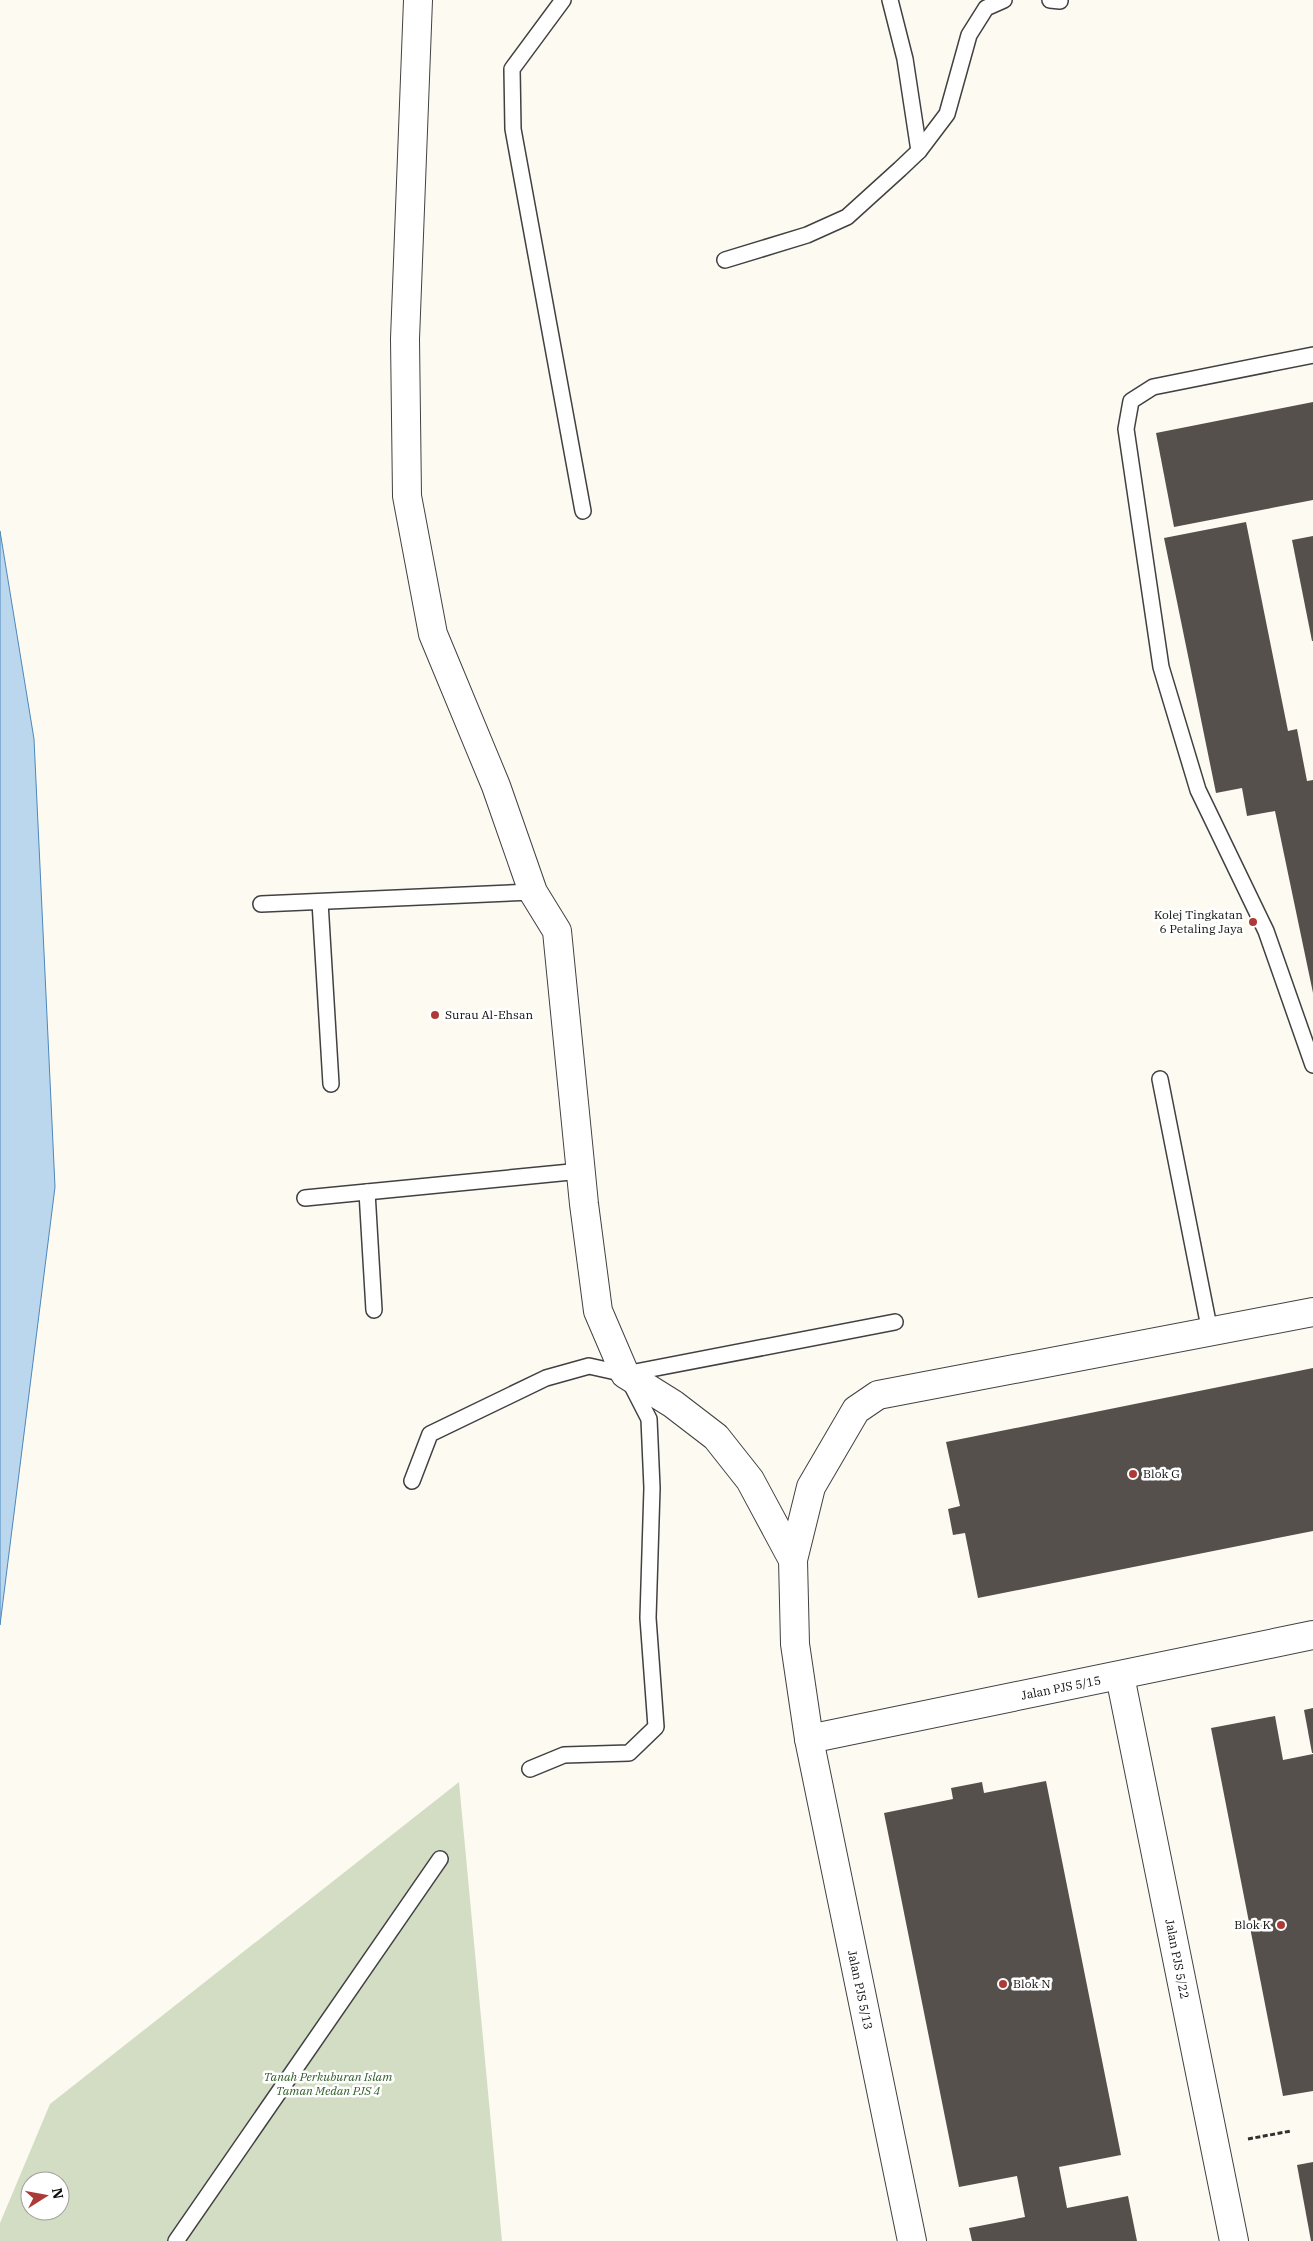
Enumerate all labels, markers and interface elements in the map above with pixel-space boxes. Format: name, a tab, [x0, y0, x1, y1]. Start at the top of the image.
place label: Kolej Tingkatan 6 Petaling Jaya	[1154, 907, 1243, 936]
marker: Kolej Tingkatan 6 Petaling Jaya	[1247, 916, 1259, 928]
place label: Surau Al-Ehsan	[445, 1007, 534, 1022]
marker: Surau Al-Ehsan	[429, 1009, 441, 1021]
place label: Blok G	[1143, 1466, 1180, 1481]
marker: Blok G	[1127, 1468, 1139, 1480]
street label: Jalan PJS 5/15	[1020, 1672, 1102, 1703]
place label: Blok K	[1234, 1917, 1272, 1932]
street label: Jalan PJS 5/22	[1162, 1918, 1193, 2000]
marker: Blok K	[1275, 1919, 1287, 1931]
street label: Jalan PJS 5/13	[845, 1949, 876, 2031]
place label: Blok N	[1013, 1976, 1051, 1991]
marker: Blok N	[997, 1978, 1009, 1990]
park label: Tanah Perkuburan Islam Taman Medan PJS 4	[264, 2069, 392, 2098]
north arrow	[20, 2171, 70, 2221]
text: N	[48, 2186, 68, 2201]

